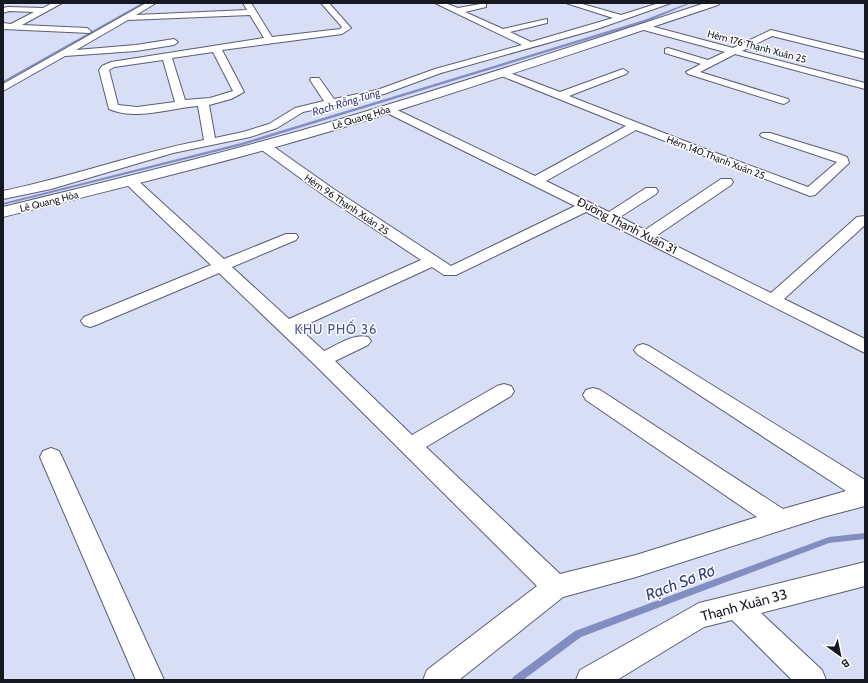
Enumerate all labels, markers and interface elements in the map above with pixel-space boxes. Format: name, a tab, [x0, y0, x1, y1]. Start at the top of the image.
street label: Hẻm 176 Thạnh Xuân 25	[706, 27, 808, 66]
water label: Rạch Rỗng Tùng	[310, 85, 383, 119]
street label: Lê Quang Hòa	[331, 102, 392, 132]
street label: Hẻm 140 Thạnh Xuân 25	[665, 133, 767, 182]
street label: Hẻm 96 Thạnh Xuân 25	[302, 171, 392, 238]
street label: Lê Quang Hòa	[18, 188, 80, 215]
street label: Đường Thạnh Xuân 31	[575, 194, 680, 257]
district label: KHU PHỐ 36	[295, 319, 377, 337]
water label: Rạch Sơ Rơ	[643, 560, 718, 604]
street label: Thạnh Xuân 33	[699, 585, 789, 625]
north arrow	[820, 635, 860, 675]
text: B	[839, 656, 852, 671]

